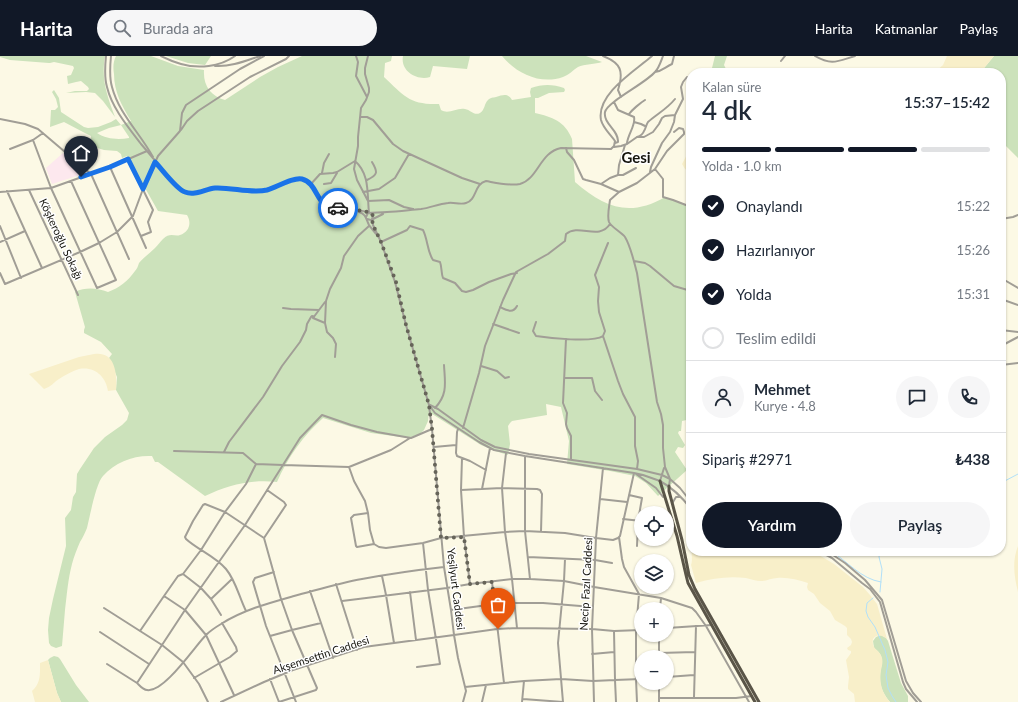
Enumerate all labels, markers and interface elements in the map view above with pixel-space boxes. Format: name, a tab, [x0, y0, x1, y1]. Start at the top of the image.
search box	[97, 10, 377, 46]
text: Harita	[20, 17, 73, 40]
icon: search	[111, 17, 133, 39]
text: Burada ara	[143, 19, 213, 37]
text: Harita	[815, 20, 853, 37]
text: Katmanlar	[875, 20, 937, 37]
text: Paylaş	[959, 20, 998, 37]
text: Kalan süre	[702, 79, 761, 95]
text: 15:37–15:42	[904, 93, 990, 111]
text: 4 dk	[702, 94, 752, 126]
pin	[64, 136, 98, 177]
icon: home	[70, 142, 92, 164]
district label: Gesi	[621, 148, 651, 166]
text: Yolda · 1.0 km	[702, 158, 782, 174]
courier	[318, 188, 358, 228]
icon: check	[702, 195, 724, 217]
street label: Köşkeroğlu Sokağı	[37, 196, 86, 281]
icon: car	[327, 197, 349, 219]
text: Onaylandı	[736, 197, 803, 215]
text: 15:22	[957, 198, 990, 214]
icon: check	[702, 239, 724, 261]
text: Hazırlanıyor	[736, 241, 815, 259]
text: 15:26	[957, 242, 990, 258]
icon: check	[702, 283, 724, 305]
text: Yolda	[736, 285, 772, 303]
text: 15:31	[957, 286, 990, 302]
text: Teslim edildi	[736, 329, 816, 347]
button: person	[702, 376, 744, 418]
button: chat	[896, 376, 938, 418]
button: phone	[948, 376, 990, 418]
text: Mehmet	[754, 380, 811, 398]
text: Kurye · 4.8	[754, 398, 816, 414]
text: Sipariş #2971	[702, 450, 792, 468]
text: ₺438	[955, 450, 990, 468]
button: Yardım	[702, 502, 842, 548]
button: Paylaş	[850, 502, 990, 548]
map controls	[634, 506, 674, 690]
button: locate	[634, 506, 674, 546]
street label: Necip Fazıl Caddesi	[577, 537, 594, 631]
street label: Yeşilyurt Caddesi	[445, 547, 468, 631]
button: layers	[634, 554, 674, 594]
pin	[481, 588, 515, 629]
icon: bag	[487, 594, 509, 616]
button: +	[634, 602, 674, 642]
street label: Akşemsettin Caddesi	[271, 633, 371, 676]
button: −	[634, 650, 674, 690]

